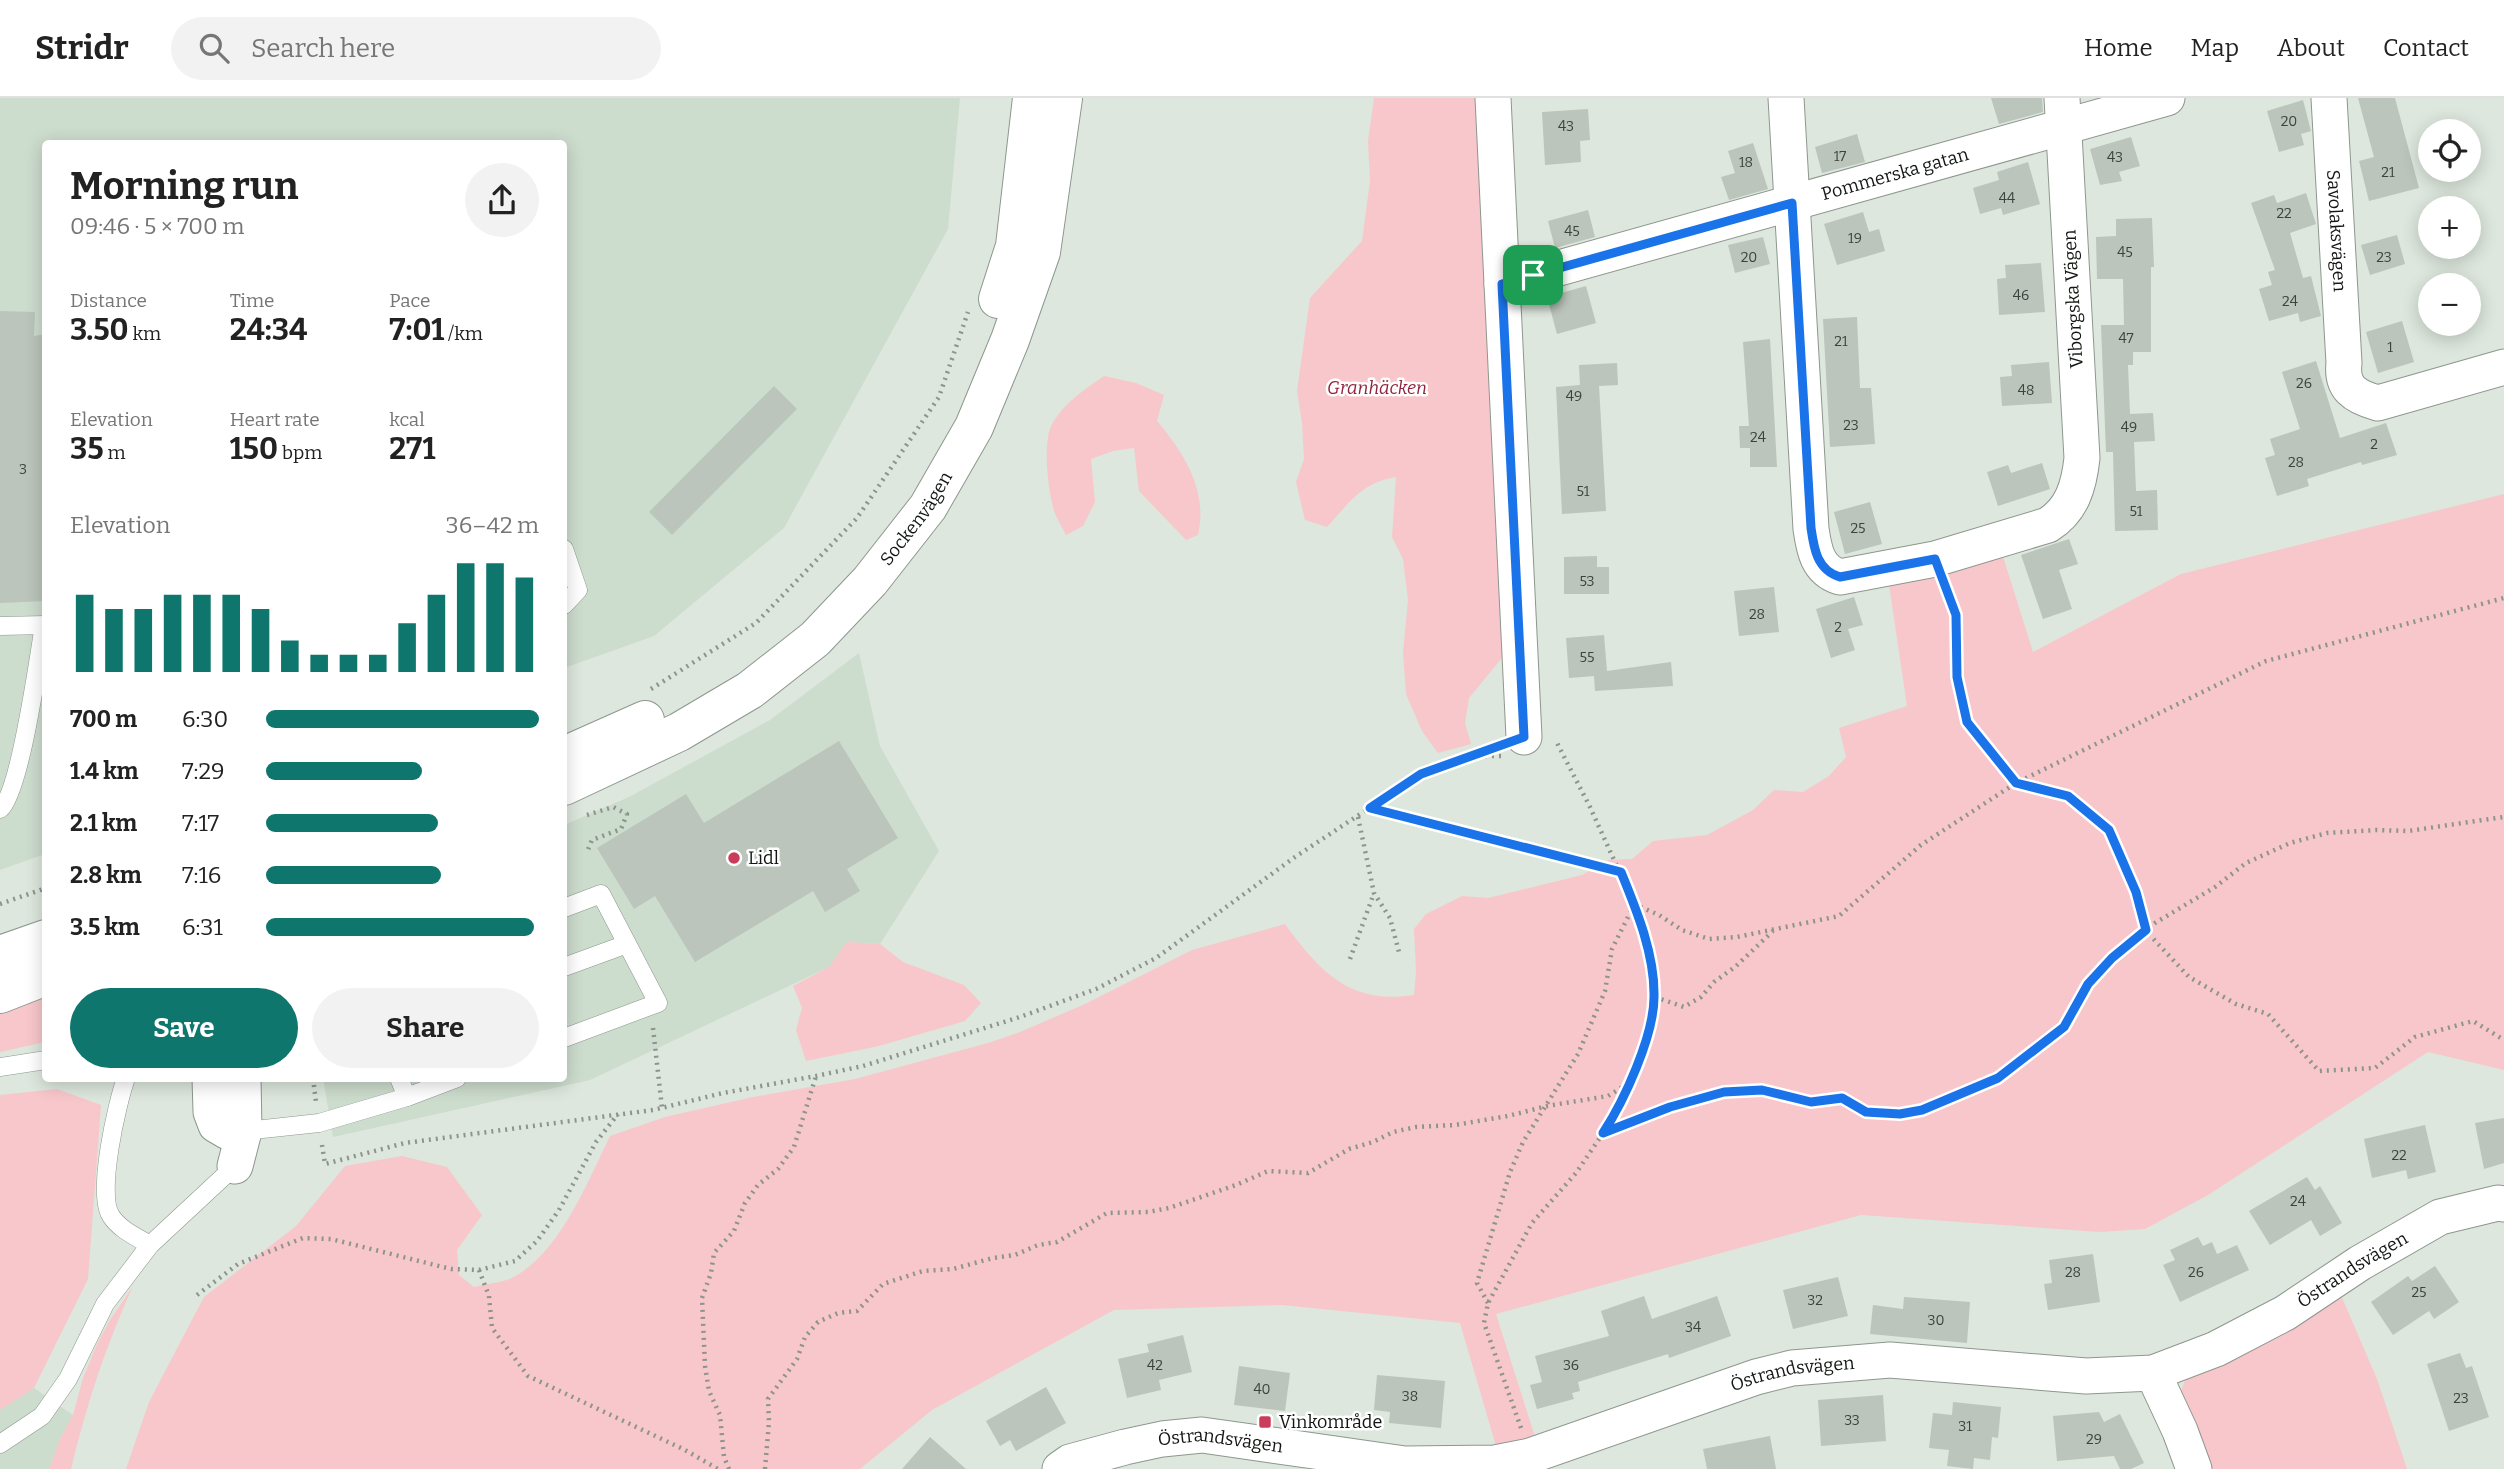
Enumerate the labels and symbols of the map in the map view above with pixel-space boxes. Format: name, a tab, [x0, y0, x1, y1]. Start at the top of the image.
house number: 20	[2281, 113, 2297, 130]
house number: 43	[1558, 118, 1574, 135]
street label: Pommerska gatan	[1819, 143, 1972, 205]
house number: 17	[1834, 148, 1846, 165]
house number: 43	[2107, 149, 2123, 166]
house number: 18	[1739, 154, 1753, 171]
house number: 21	[2381, 164, 2395, 181]
street label: Savolaksvägen	[2322, 169, 2351, 293]
house number: 44	[1999, 190, 2015, 207]
house number: 22	[2276, 205, 2292, 222]
house number: 45	[1564, 223, 1580, 240]
street label: Viborgska Vägen	[2058, 228, 2088, 369]
house number: 19	[1848, 230, 1862, 247]
house number: 45	[2117, 244, 2133, 261]
pin	[1503, 245, 1563, 305]
house number: 20	[1741, 249, 1757, 266]
house number: 23	[2376, 249, 2392, 266]
house number: 46	[2013, 287, 2029, 304]
house number: 24	[2282, 293, 2298, 310]
house number: 47	[2118, 330, 2134, 347]
house number: 21	[1834, 333, 1848, 350]
house number: 1	[2387, 339, 2393, 356]
house number: 26	[2296, 375, 2312, 392]
park label: Granhäcken	[1327, 377, 1427, 399]
house number: 48	[2018, 382, 2034, 399]
house number: 49	[1566, 388, 1582, 405]
house number: 23	[1843, 417, 1859, 434]
house number: 49	[2121, 419, 2137, 436]
house number: 24	[1750, 429, 1766, 446]
house number: 2	[2370, 436, 2378, 453]
house number: 28	[2288, 454, 2304, 471]
house number: 3	[19, 461, 27, 478]
street label: Sockenvägen	[875, 467, 957, 570]
house number: 51	[1577, 483, 1590, 500]
house number: 51	[2130, 503, 2143, 520]
house number: 25	[1850, 520, 1866, 537]
house number: 53	[1579, 573, 1595, 590]
house number: 28	[1749, 606, 1765, 623]
house number: 2	[1834, 619, 1842, 636]
house number: 55	[1580, 649, 1594, 666]
place label: Lidl	[748, 847, 779, 869]
marker: Lidl	[726, 850, 742, 866]
house number: 22	[2391, 1147, 2407, 1164]
house number: 24	[2290, 1193, 2306, 1210]
street label: Östrandsvägen	[2293, 1227, 2412, 1313]
house number: 28	[2065, 1264, 2081, 1281]
house number: 26	[2188, 1264, 2204, 1281]
house number: 25	[2411, 1284, 2427, 1301]
house number: 32	[1807, 1292, 1823, 1309]
house number: 30	[1928, 1312, 1944, 1329]
house number: 34	[1685, 1319, 1701, 1336]
street label: Östrandsvägen	[1727, 1352, 1856, 1396]
house number: 42	[1147, 1357, 1163, 1374]
house number: 36	[1563, 1357, 1579, 1374]
house number: 40	[1253, 1381, 1271, 1398]
house number: 38	[1402, 1388, 1418, 1405]
house number: 23	[2453, 1390, 2469, 1407]
place label: Vinkområde	[1279, 1411, 1382, 1433]
house number: 33	[1844, 1412, 1860, 1429]
marker: Vinkområde	[1257, 1414, 1273, 1430]
house number: 31	[1958, 1418, 1972, 1435]
street label: Östrandsvägen	[1157, 1424, 1285, 1458]
house number: 29	[2086, 1431, 2102, 1448]

